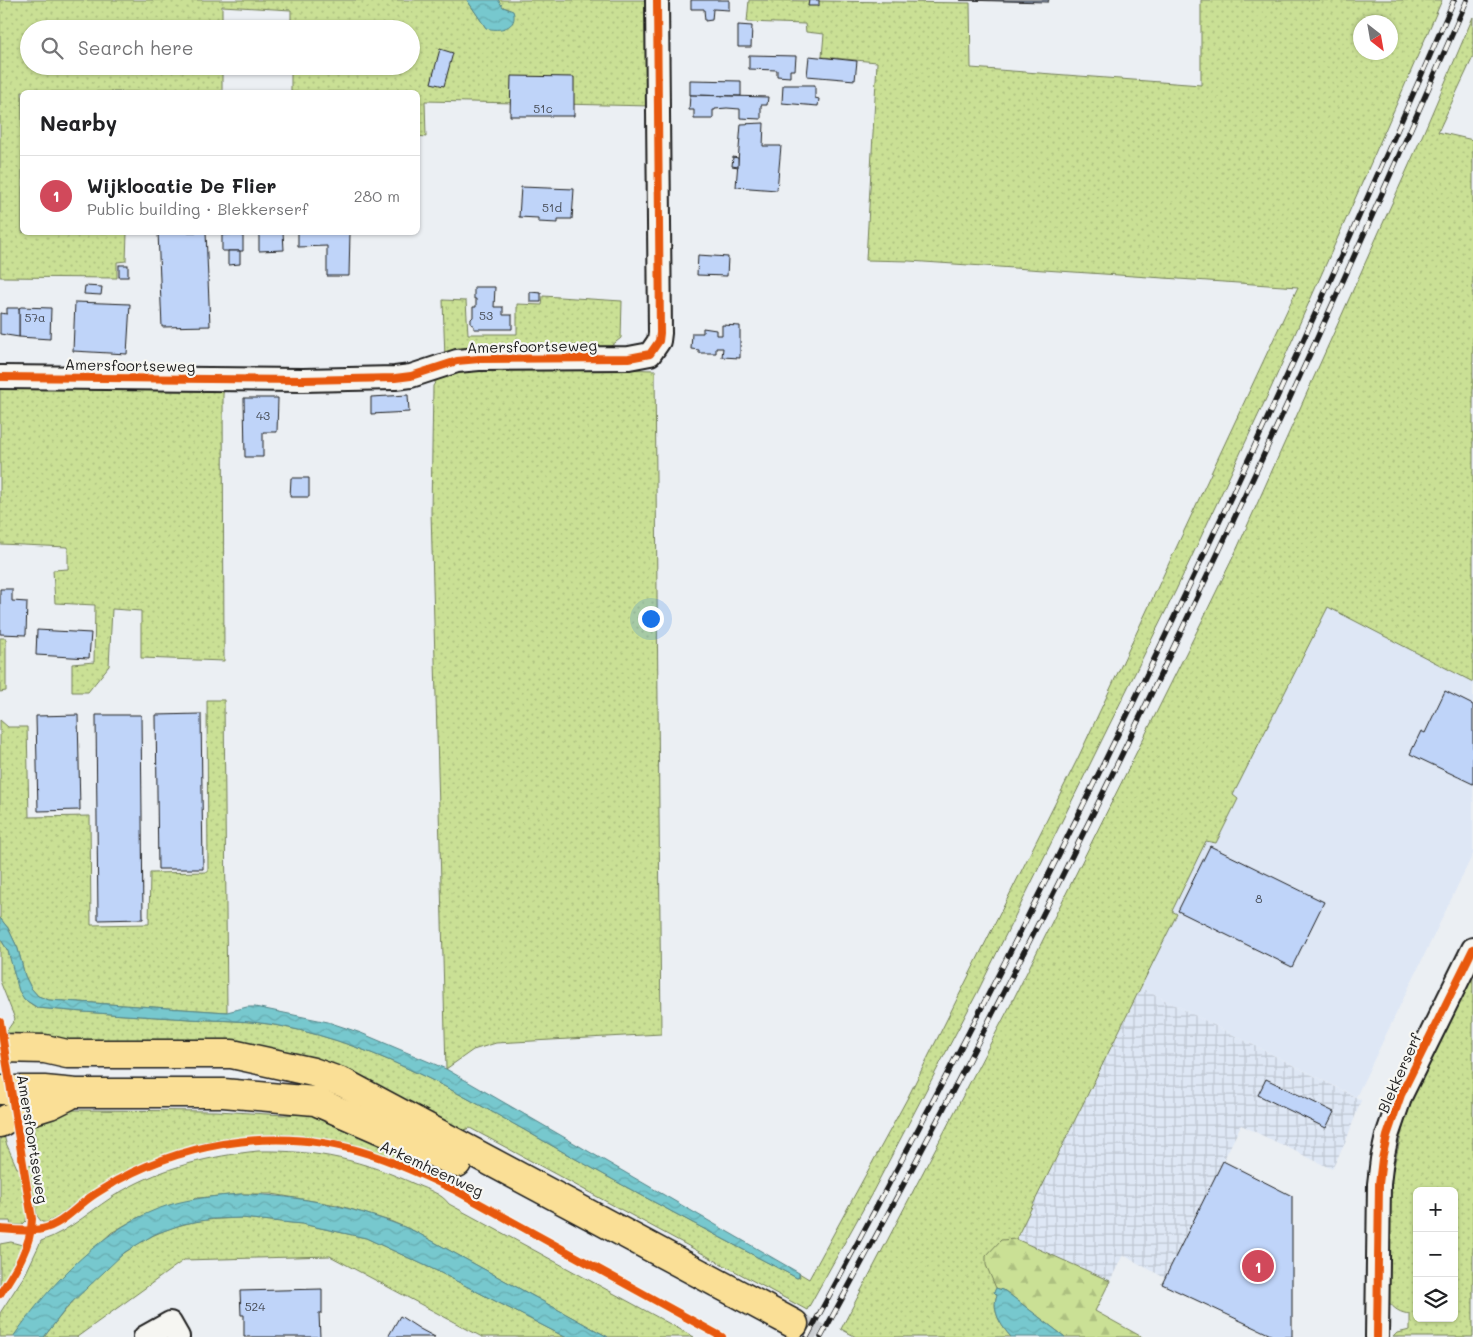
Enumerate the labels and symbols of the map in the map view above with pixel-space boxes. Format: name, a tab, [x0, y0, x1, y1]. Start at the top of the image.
north arrow	[1353, 15, 1398, 60]
house number: 51c	[533, 100, 553, 116]
house number: 51d	[542, 199, 562, 215]
house number: 53	[479, 307, 493, 323]
house number: 57a	[24, 309, 46, 325]
street label: Amersfoortseweg	[467, 335, 598, 357]
street label: Amersfoortseweg	[65, 354, 196, 376]
house number: 43	[256, 407, 270, 423]
your location	[638, 606, 664, 632]
house number: 8	[1255, 890, 1263, 906]
street label: Blekkerserf	[1373, 1029, 1426, 1116]
street label: Amersfoortseweg	[13, 1073, 53, 1205]
street label: Arkemheenweg	[377, 1135, 487, 1201]
pin: 1	[1242, 1247, 1274, 1285]
house number: 524	[245, 1298, 265, 1314]

